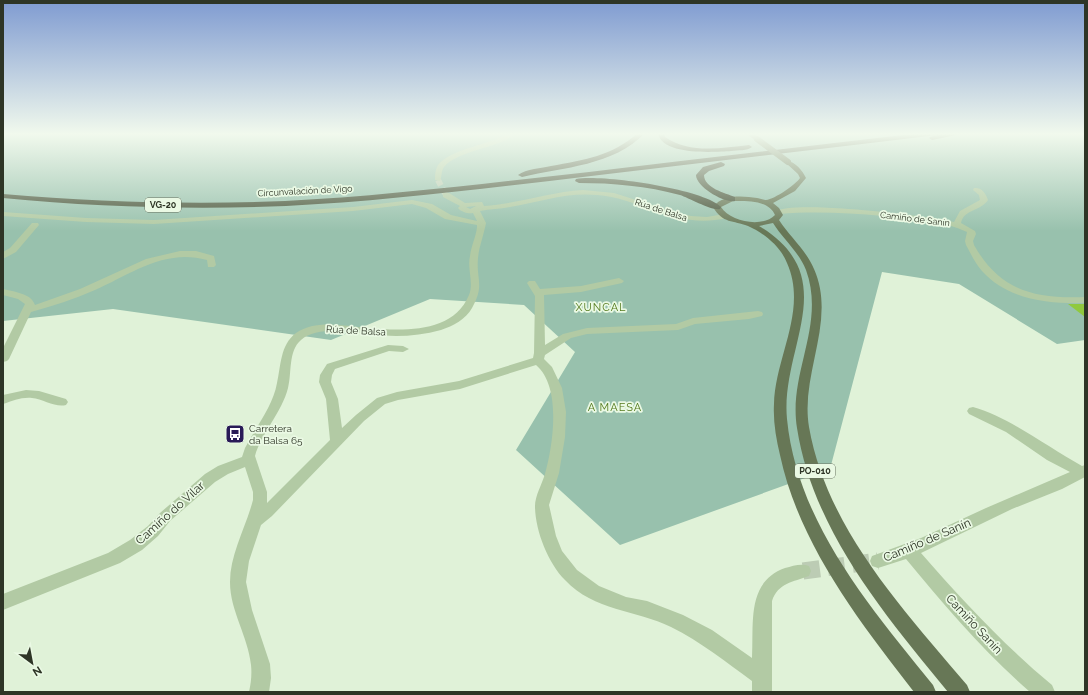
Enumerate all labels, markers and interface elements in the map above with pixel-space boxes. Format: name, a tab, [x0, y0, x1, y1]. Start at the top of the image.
street label: Circunvalación de Vigo	[257, 184, 353, 198]
street label: Rúa de Balsa	[634, 197, 688, 223]
road number: VG-20	[145, 198, 181, 212]
street label: Camiño de Sanín	[880, 210, 950, 228]
district label: XUNCAL	[575, 301, 627, 314]
street label: Rúa de Balsa	[326, 323, 386, 338]
district label: A MAESA	[588, 401, 642, 414]
bus stop icon: Carretera da Balsa 65	[224, 423, 246, 445]
place label: Carretera da Balsa 65	[249, 423, 303, 446]
road number: PO-010	[795, 464, 835, 478]
street label: Camiño do Vilar	[133, 478, 208, 548]
street label: Camiño de Sanín	[881, 515, 973, 565]
street label: Camiño Sanín	[943, 591, 1005, 657]
north arrow	[12, 643, 52, 683]
text: N	[30, 663, 44, 679]

